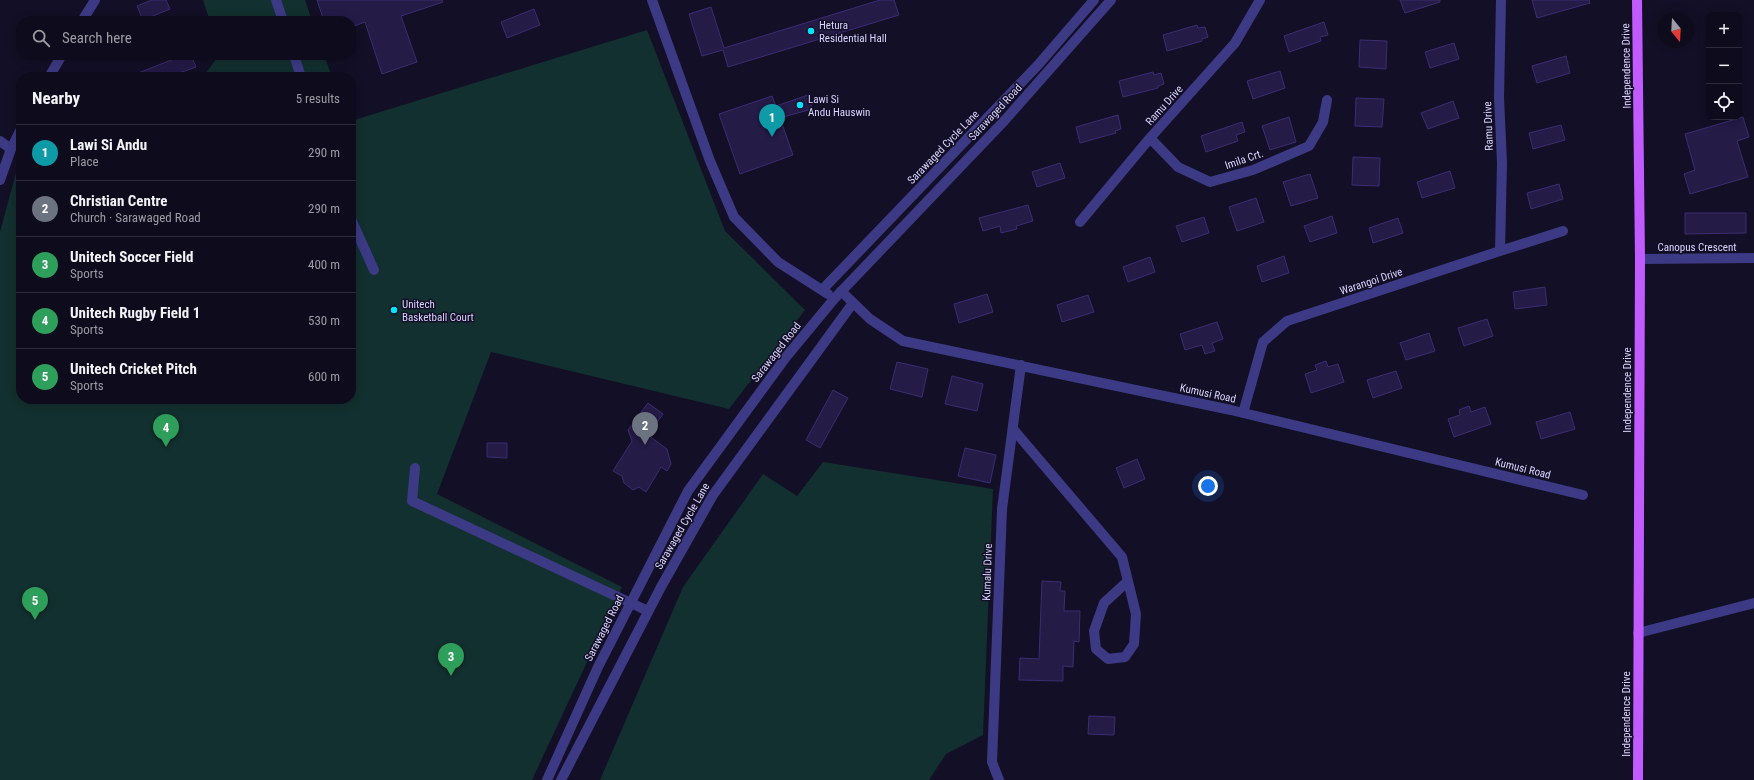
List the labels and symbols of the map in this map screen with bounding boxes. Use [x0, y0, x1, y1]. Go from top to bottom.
north arrow [1658, 12, 1694, 48]
place label: Hetura Residential Hall [819, 19, 887, 45]
street label: Independence Drive [1619, 23, 1634, 109]
marker: Hetura Residential Hall [806, 26, 816, 36]
street label: Sarawaged Road [966, 81, 1025, 143]
street label: Ramu Drive [1143, 83, 1186, 128]
place label: Lawi Si Andu Hauswin [808, 93, 870, 119]
marker: Lawi Si Andu Hauswin [795, 100, 805, 110]
street label: Ramu Drive [1481, 101, 1496, 151]
pin: 1 [759, 104, 785, 137]
street label: Sarawaged Cycle Lane [905, 108, 982, 187]
street label: Imila Crt. [1223, 147, 1265, 172]
street label: Canopus Crescent [1657, 241, 1737, 254]
street label: Warangoi Drive [1338, 265, 1404, 298]
place label: Unitech Basketball Court [402, 298, 474, 324]
marker: Unitech Basketball Court [389, 305, 399, 315]
street label: Sarawaged Road [749, 320, 804, 385]
street label: Independence Drive [1621, 347, 1634, 433]
street label: Kumusi Road [1179, 381, 1237, 406]
pin: 2 [632, 412, 658, 445]
pin: 4 [153, 414, 179, 447]
street label: Kumusi Road [1494, 455, 1552, 482]
your location [1198, 476, 1218, 496]
street label: Sarawaged Cycle Lane [652, 481, 712, 572]
street label: Kumalu Drive [980, 543, 995, 601]
pin: 5 [22, 587, 48, 620]
street label: Sarawaged Road [582, 593, 627, 663]
pin: 3 [438, 643, 464, 676]
street label: Independence Drive [1620, 671, 1633, 757]

